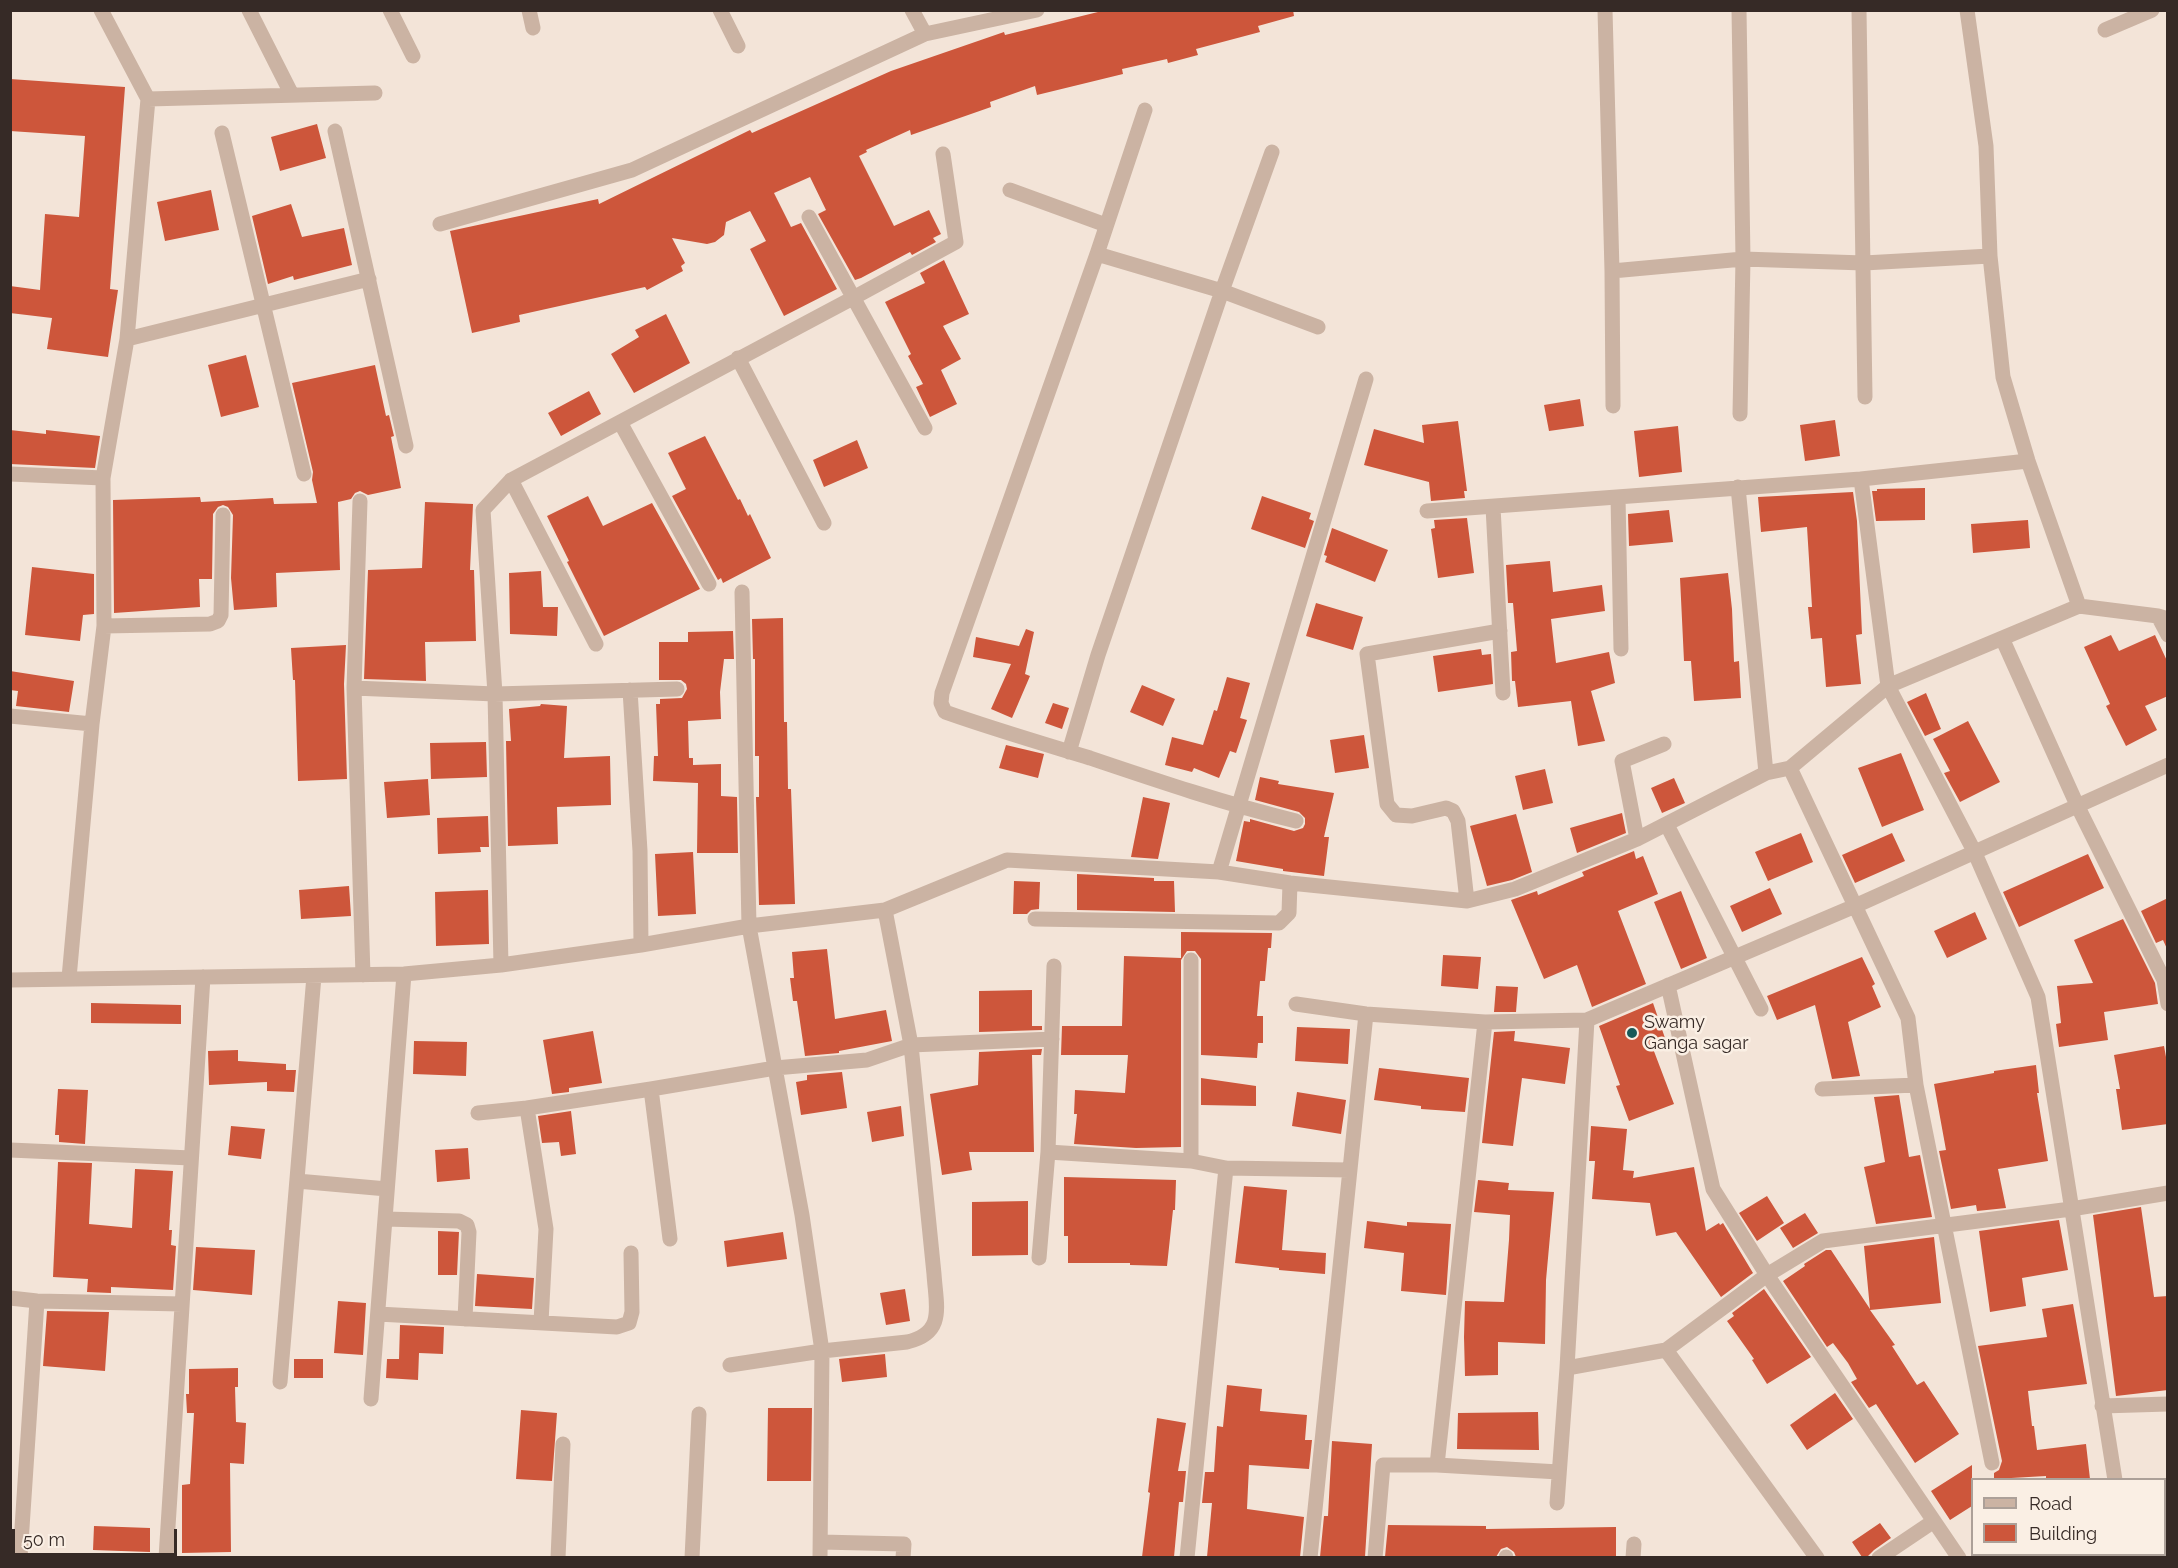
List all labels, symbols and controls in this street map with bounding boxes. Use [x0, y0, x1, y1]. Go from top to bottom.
place label: Swamy Ganga sagar [1644, 1012, 1748, 1054]
marker: Swamy Ganga sagar [1625, 1026, 1639, 1040]
legend [1971, 1478, 2166, 1556]
text: Road [2029, 1493, 2072, 1514]
scale bar [15, 1517, 180, 1555]
text: Building [2029, 1523, 2097, 1544]
text: 50 m [23, 1529, 65, 1550]

